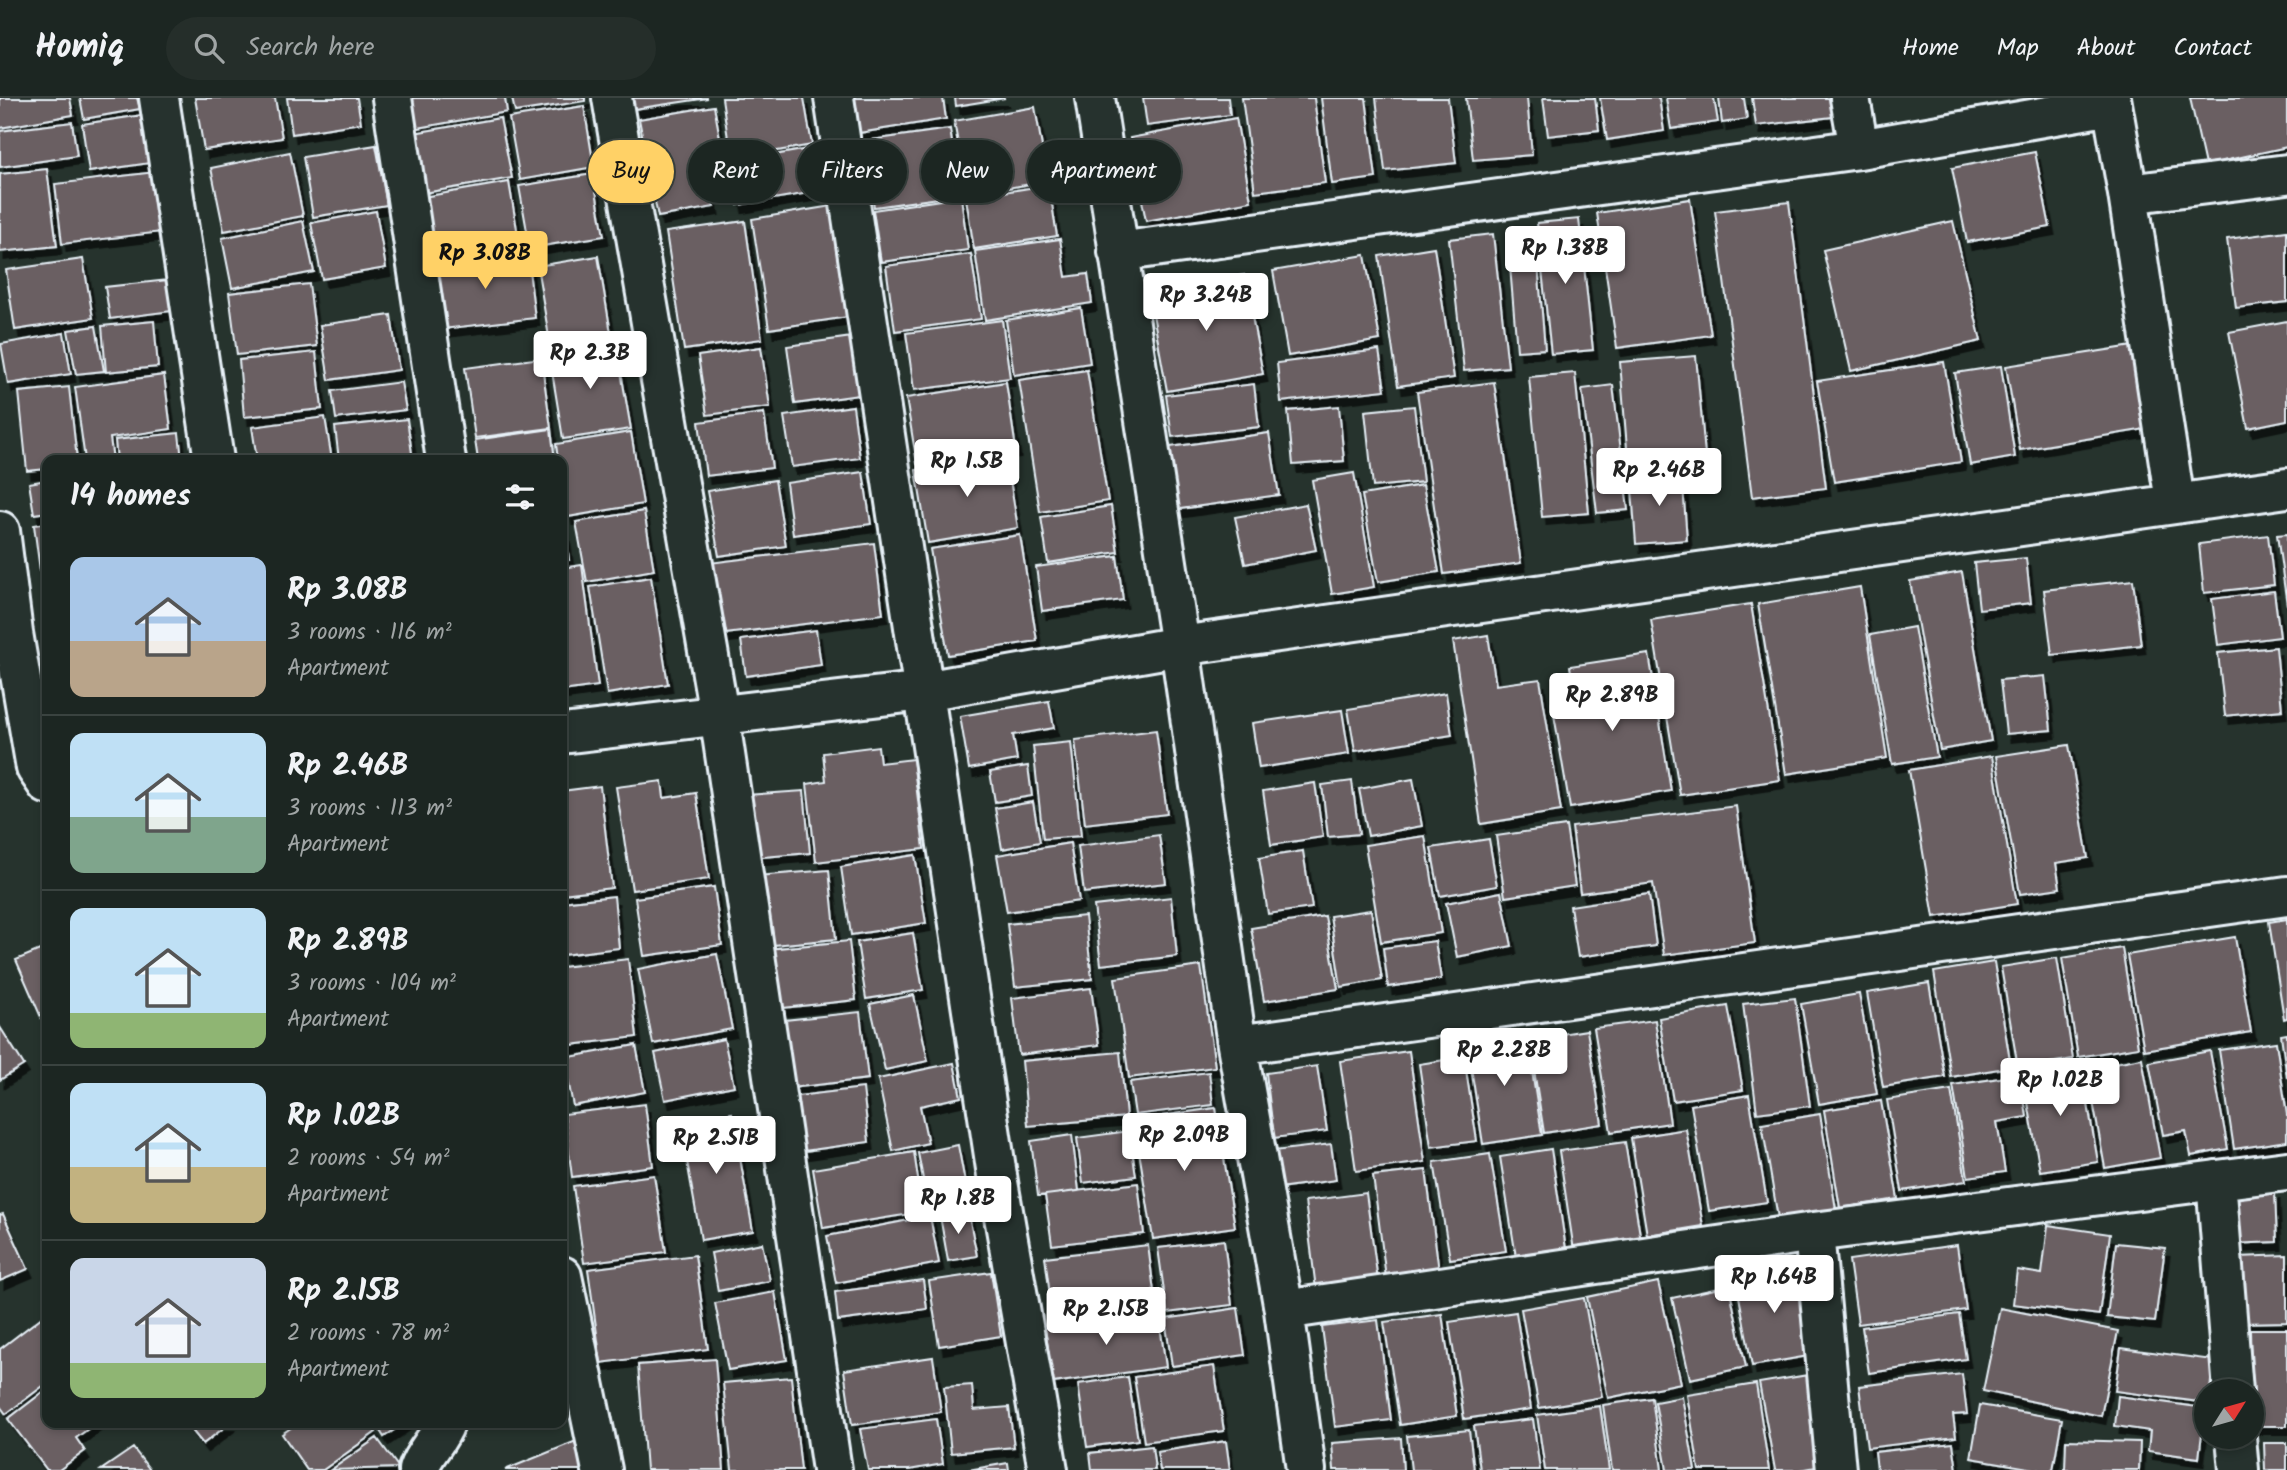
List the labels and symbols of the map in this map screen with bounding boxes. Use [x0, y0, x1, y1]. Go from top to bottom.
pin: Rp 1.38B [1493, 226, 1637, 286]
pin: Rp 3.08B [413, 232, 557, 291]
pin: Rp 3.24B [1134, 274, 1278, 333]
pin: Rp 2.3B [525, 331, 655, 391]
pin: Rp 1.5B [902, 440, 1032, 499]
pin: Rp 2.46B [1587, 448, 1731, 508]
pin: Rp 2.89B [1540, 674, 1684, 733]
pin: Rp 2.28B [1432, 1028, 1576, 1088]
pin: Rp 1.02B [1988, 1058, 2132, 1118]
pin: Rp 2.09B [1112, 1114, 1256, 1173]
pin: Rp 2.51B [644, 1116, 788, 1176]
pin: Rp 1.8B [893, 1176, 1023, 1236]
pin: Rp 1.64B [1702, 1256, 1846, 1315]
pin: Rp 2.15B [1034, 1288, 1178, 1347]
north arrow [2194, 1379, 2264, 1449]

